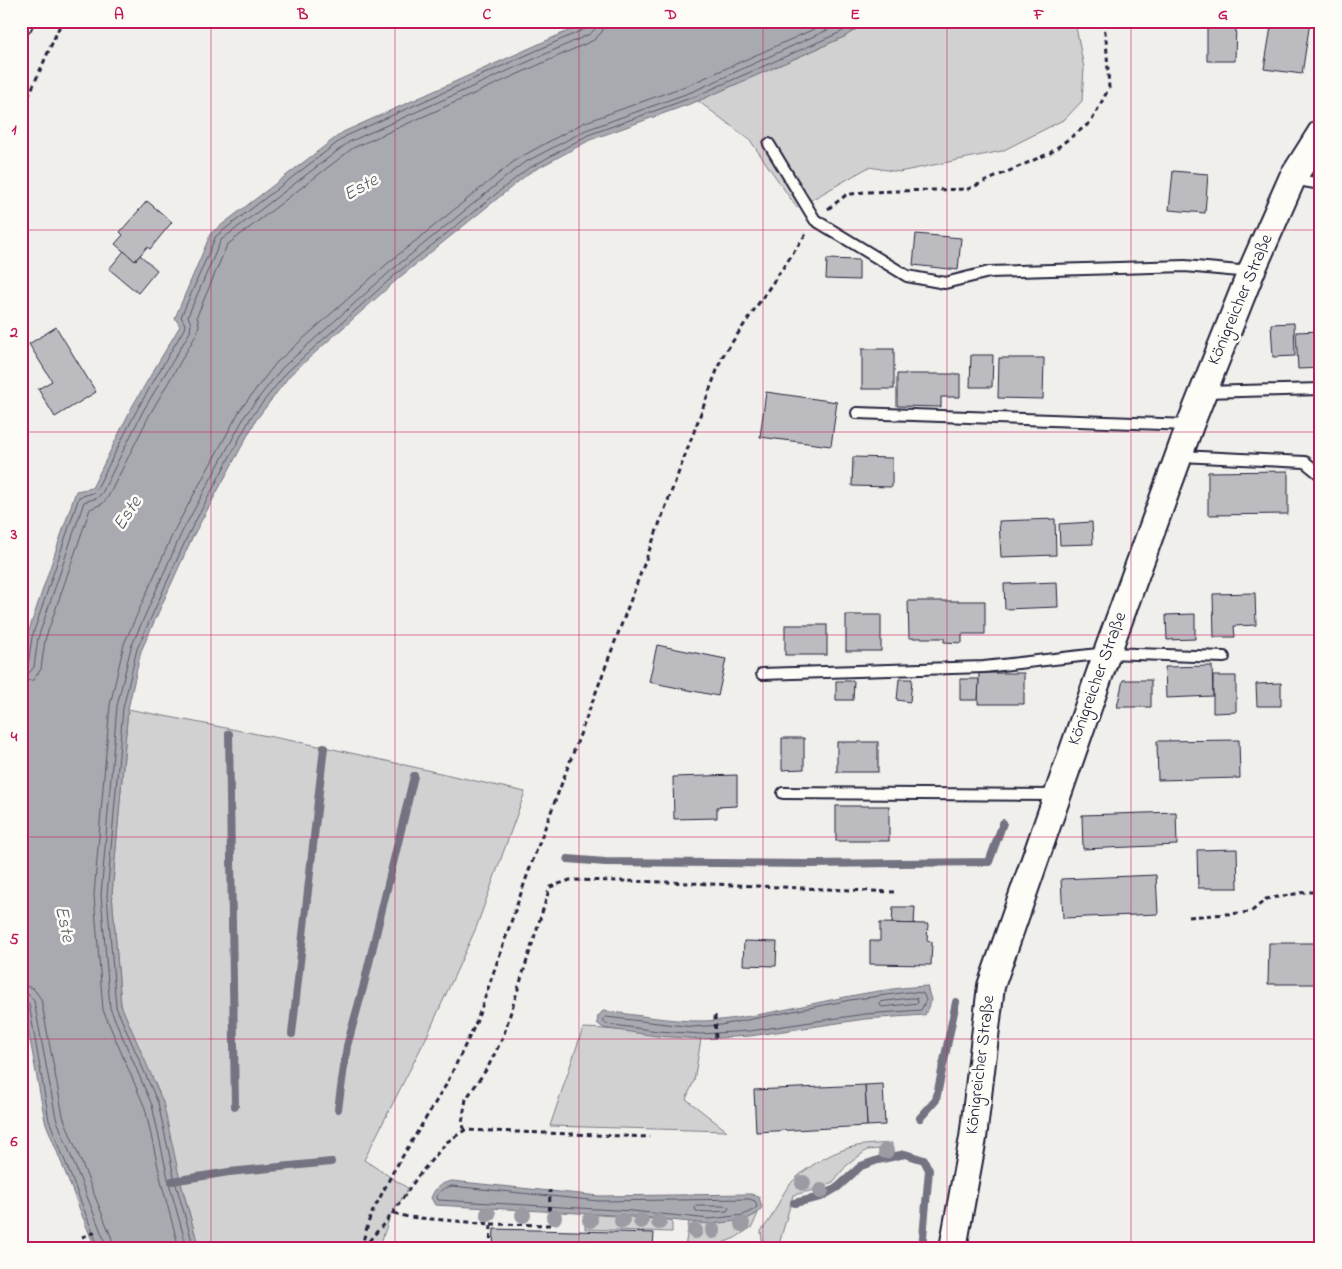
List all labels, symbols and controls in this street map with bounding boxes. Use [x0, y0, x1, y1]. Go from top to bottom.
text: A [114, 3, 124, 27]
text: B [297, 3, 309, 27]
text: C [483, 3, 492, 27]
text: D [664, 3, 677, 27]
text: E [850, 3, 860, 27]
text: F [1033, 3, 1045, 27]
text: G [1218, 3, 1228, 27]
text: 1 [11, 118, 17, 142]
water label: Este [339, 167, 385, 209]
street label: Königreicher Straße [1202, 230, 1282, 370]
text: 2 [9, 321, 18, 345]
water label: Este [107, 490, 150, 536]
text: 3 [10, 523, 18, 547]
street label: Königreicher Straße [1062, 608, 1135, 750]
text: 4 [10, 725, 18, 749]
water label: Este [47, 904, 81, 946]
text: 5 [9, 928, 19, 952]
street label: Königreicher Straße [960, 993, 1004, 1136]
text: 6 [9, 1130, 18, 1154]

